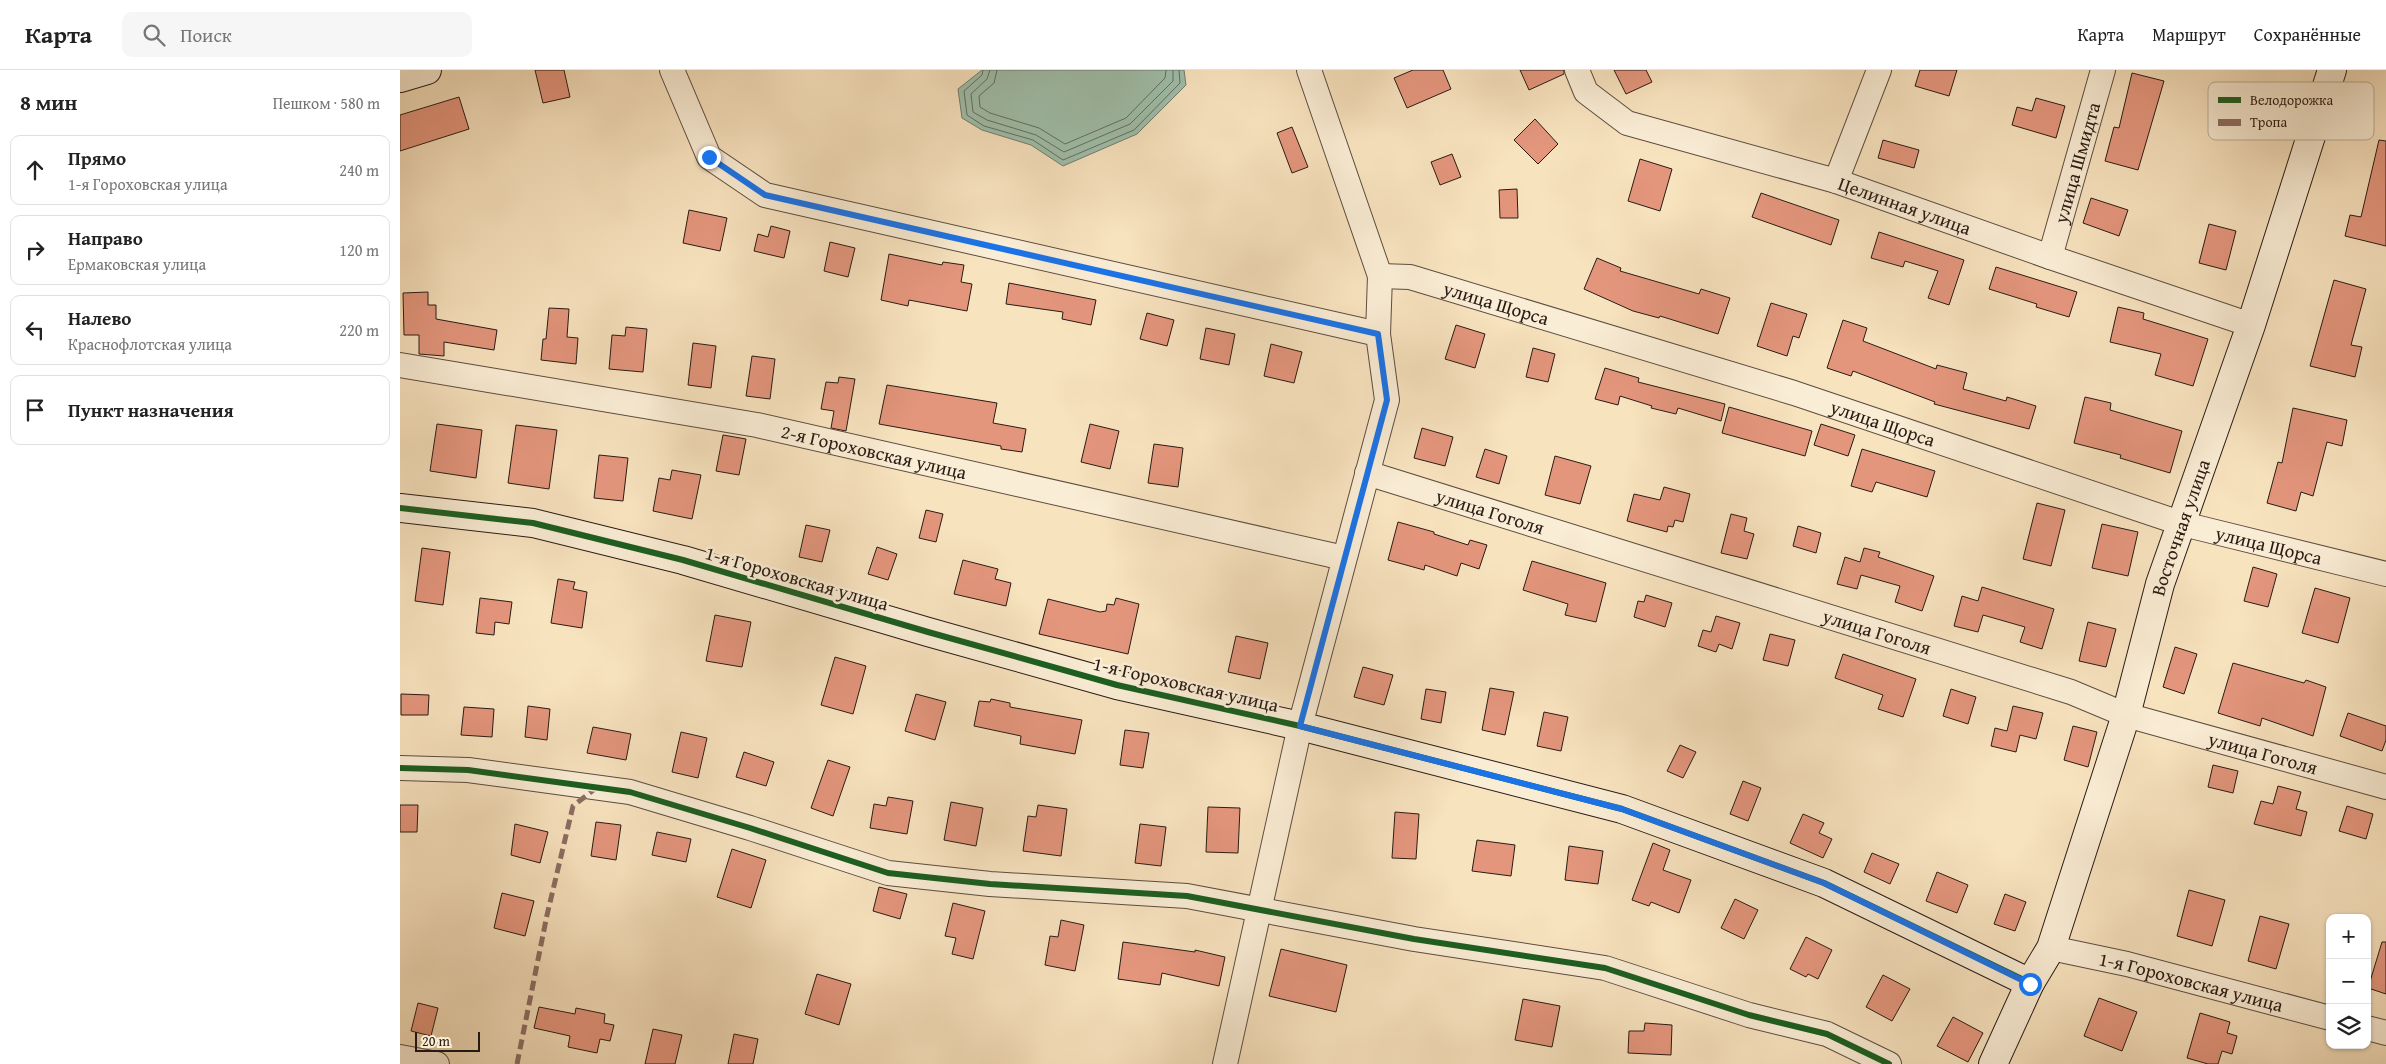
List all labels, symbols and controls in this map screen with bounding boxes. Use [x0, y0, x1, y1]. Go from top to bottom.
search box [122, 12, 472, 57]
text: Карта [25, 17, 92, 52]
icon: search [140, 21, 168, 49]
text: Поиск [180, 21, 232, 49]
text: Карта [2078, 21, 2124, 48]
text: Маршрут [2152, 21, 2226, 48]
text: Сохранённые [2254, 21, 2361, 48]
legend [2208, 82, 2374, 140]
text: 8 мин [20, 87, 77, 118]
text: Велодорожка [2250, 90, 2333, 110]
text: Пешком · 580 m [273, 91, 380, 115]
street label: улица Шмидта [2046, 99, 2107, 228]
text: Тропа [2250, 112, 2287, 132]
text: Прямо [68, 144, 126, 172]
route end [698, 146, 721, 169]
icon: ahead [21, 156, 49, 184]
text: 240 m [339, 158, 379, 182]
street label: Целинная улица [1834, 169, 1975, 242]
text: 1-я Гороховская улица [68, 172, 228, 196]
text: Направо [68, 224, 143, 252]
icon: right [21, 236, 49, 264]
text: 120 m [339, 238, 379, 262]
text: Ермаковская улица [68, 252, 206, 276]
street label: улица Щорса [1439, 274, 1552, 332]
text: Налево [68, 304, 131, 332]
icon: left [21, 316, 49, 344]
text: 220 m [339, 318, 379, 342]
text: Краснофлотская улица [68, 332, 232, 356]
street label: улица Щорса [1826, 392, 1939, 454]
icon: arrive [21, 396, 49, 424]
text: Пункт назначения [68, 396, 234, 424]
street label: 2-я Гороховская улица [778, 417, 970, 486]
street label: Восточная улица [2144, 455, 2217, 599]
street label: улица Гоголя [1431, 481, 1548, 541]
street label: улица Щорса [2212, 518, 2325, 572]
street label: 1-я Гороховская улица [702, 538, 892, 618]
street label: улица Гоголя [1818, 601, 1935, 662]
street label: 1-я Гороховская улица [1091, 649, 1281, 719]
street label: улица Гоголя [2204, 724, 2321, 782]
map controls [2326, 914, 2371, 1049]
button: + [2326, 914, 2371, 959]
street label: 1-я Гороховская улица [2096, 944, 2286, 1019]
button: − [2326, 959, 2371, 1004]
route start [2019, 973, 2042, 996]
button: layers [2326, 1004, 2371, 1049]
scale bar [415, 1029, 480, 1052]
text: 20 m [422, 1031, 450, 1051]

